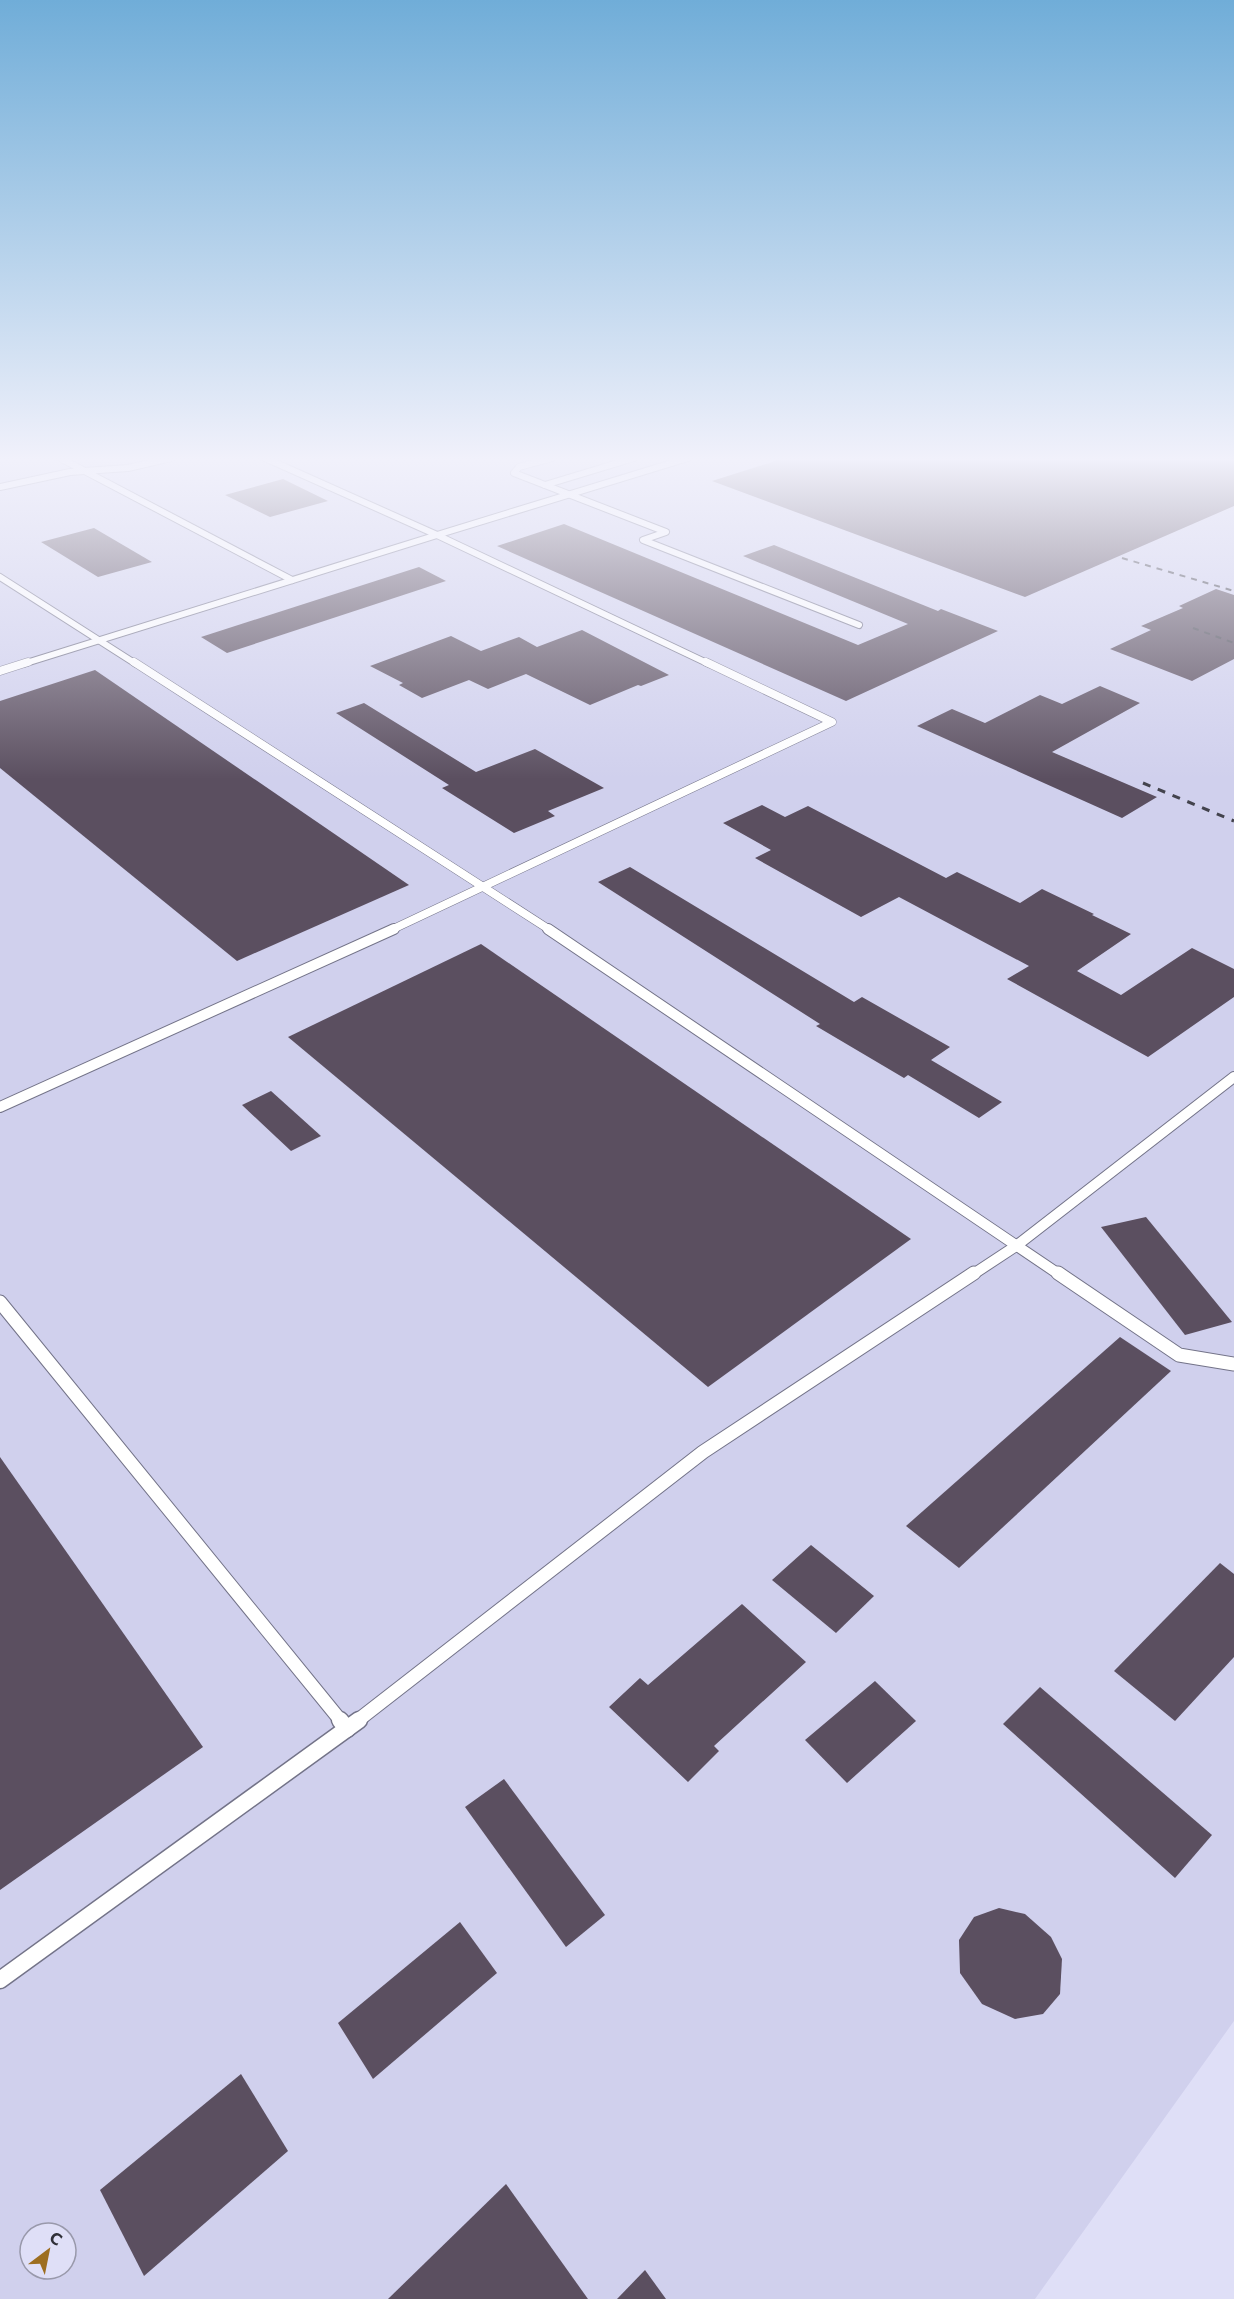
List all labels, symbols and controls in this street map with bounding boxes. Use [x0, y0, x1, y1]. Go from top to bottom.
north arrow [18, 2221, 78, 2281]
text: С [47, 2227, 66, 2249]

